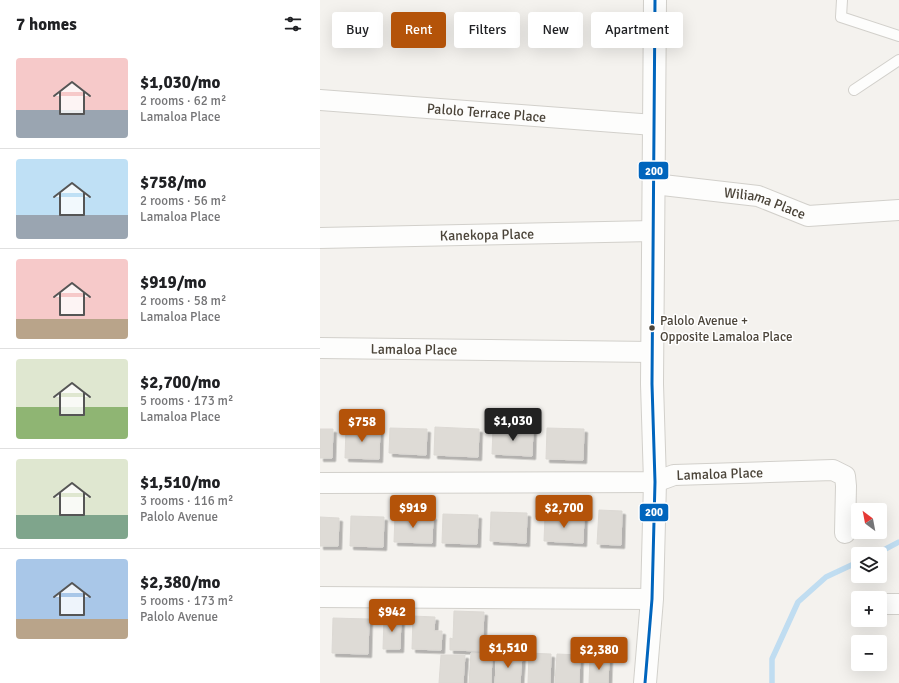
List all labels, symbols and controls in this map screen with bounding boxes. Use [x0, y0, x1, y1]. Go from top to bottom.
chip: Buy [332, 12, 383, 48]
chip: Rent [391, 12, 446, 48]
chip: Filters [454, 12, 520, 48]
chip: New [528, 12, 583, 48]
chip: Apartment [591, 12, 683, 48]
icon: filters [282, 13, 304, 35]
text: 7 homes [16, 14, 77, 35]
text: $1,030/mo [140, 72, 220, 93]
icon: home [48, 74, 96, 122]
text: 2 rooms · 62 m² [140, 93, 226, 109]
street label: Palolo Terrace Place [426, 100, 547, 125]
text: Lamaloa Place [140, 109, 220, 125]
line badge: 200 [638, 161, 669, 180]
text: 200 [645, 165, 663, 178]
text: $758/mo [140, 172, 206, 193]
icon: home [48, 175, 96, 223]
street label: Wiliama Place [723, 184, 808, 223]
text: 2 rooms · 56 m² [140, 193, 226, 209]
text: Lamaloa Place [140, 209, 220, 225]
street label: Kanekopa Place [440, 225, 534, 244]
text: $919/mo [140, 272, 206, 293]
icon: home [48, 275, 96, 323]
text: 2 rooms · 58 m² [140, 293, 226, 309]
text: Lamaloa Place [140, 309, 220, 325]
place label: Palolo Avenue + Opposite Lamaloa Place [660, 313, 792, 345]
marker: Palolo Avenue + Opposite Lamaloa Place [647, 323, 657, 333]
street label: Lamaloa Place [371, 340, 457, 358]
text: $2,700/mo [140, 372, 220, 393]
icon: home [48, 375, 96, 423]
text: 5 rooms · 173 m² [140, 393, 233, 409]
pin: $1,030 [480, 408, 546, 442]
text: Lamaloa Place [140, 409, 220, 425]
pin: $758 [338, 409, 386, 443]
text: $1,030 [494, 413, 532, 429]
text: $758 [348, 414, 376, 430]
street label: Lamaloa Place [676, 464, 763, 483]
text: $1,510/mo [140, 472, 220, 493]
icon: home [48, 475, 96, 523]
text: 3 rooms · 116 m² [140, 493, 233, 509]
pin: $919 [389, 495, 437, 529]
pin: $2,700 [531, 495, 597, 529]
text: $919 [399, 500, 427, 516]
text: $2,700 [545, 500, 583, 516]
line badge: 200 [639, 503, 669, 522]
north arrow [851, 503, 887, 539]
map controls [851, 503, 887, 671]
text: 200 [645, 506, 663, 519]
text: Palolo Avenue [140, 509, 218, 525]
button: layers [851, 547, 887, 583]
text: $2,380/mo [140, 572, 220, 593]
icon: home [48, 575, 96, 623]
button: + [851, 591, 887, 627]
text: 5 rooms · 173 m² [140, 593, 233, 609]
pin: $942 [368, 599, 416, 633]
text: $942 [378, 604, 406, 620]
text: Palolo Avenue [140, 609, 218, 625]
pin: $1,510 [475, 635, 541, 669]
button: − [851, 635, 887, 671]
pin: $2,380 [566, 637, 632, 671]
text: $1,510 [489, 640, 527, 656]
text: $2,380 [580, 642, 618, 658]

